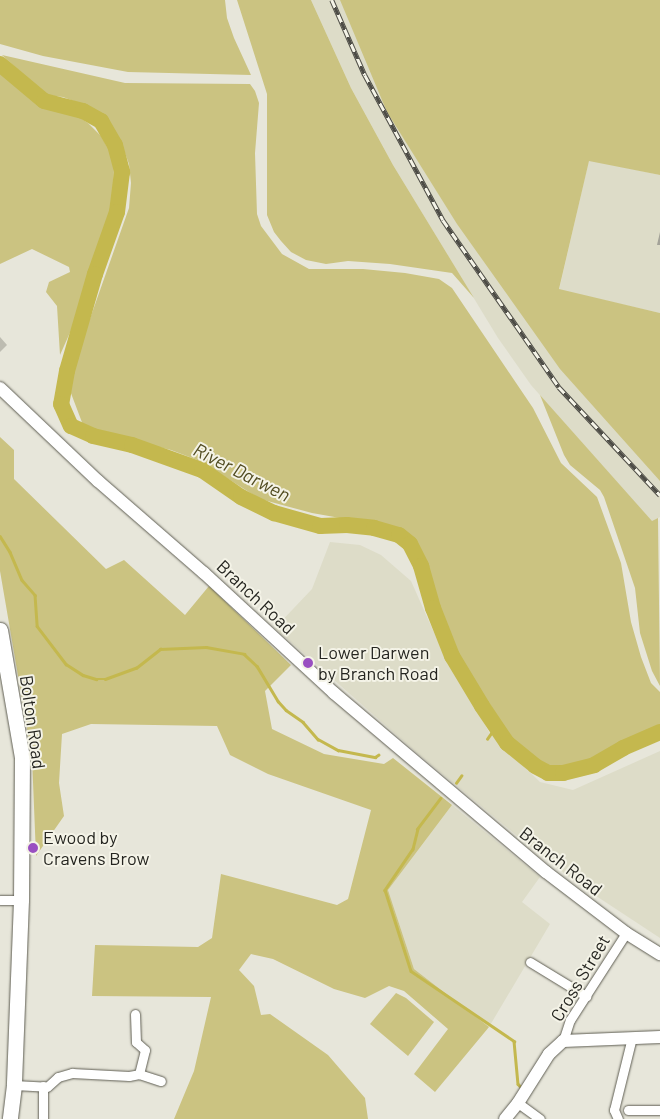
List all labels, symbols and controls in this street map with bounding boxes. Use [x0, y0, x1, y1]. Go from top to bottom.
water label: River Darwen [190, 438, 294, 506]
street label: Branch Road [212, 555, 300, 639]
place label: Lower Darwen by Branch Road [318, 642, 439, 684]
marker: Lower Darwen by Branch Road [302, 657, 314, 669]
street label: Bolton Road [16, 674, 50, 770]
street label: Branch Road [515, 822, 607, 900]
place label: Ewood by Cravens Brow [43, 827, 150, 870]
marker: Ewood by Cravens Brow [27, 842, 39, 854]
street label: Cross Street [546, 931, 614, 1025]

